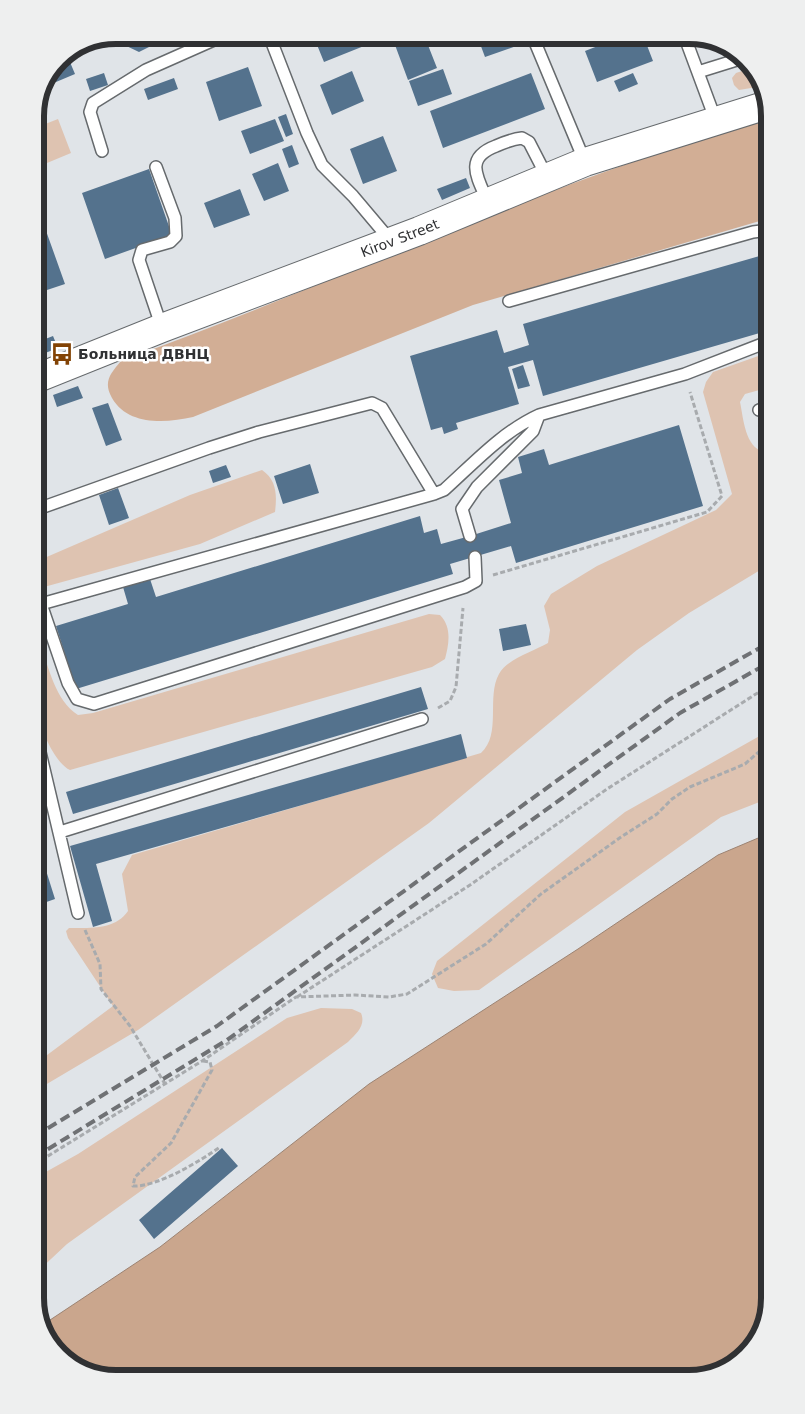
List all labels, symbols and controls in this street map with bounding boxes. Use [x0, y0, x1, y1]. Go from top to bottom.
street label: Kirov Street [358, 215, 442, 260]
bus stop icon: Больница ДВНЦ [49, 341, 75, 367]
place label: Больница ДВНЦ [78, 346, 209, 362]

